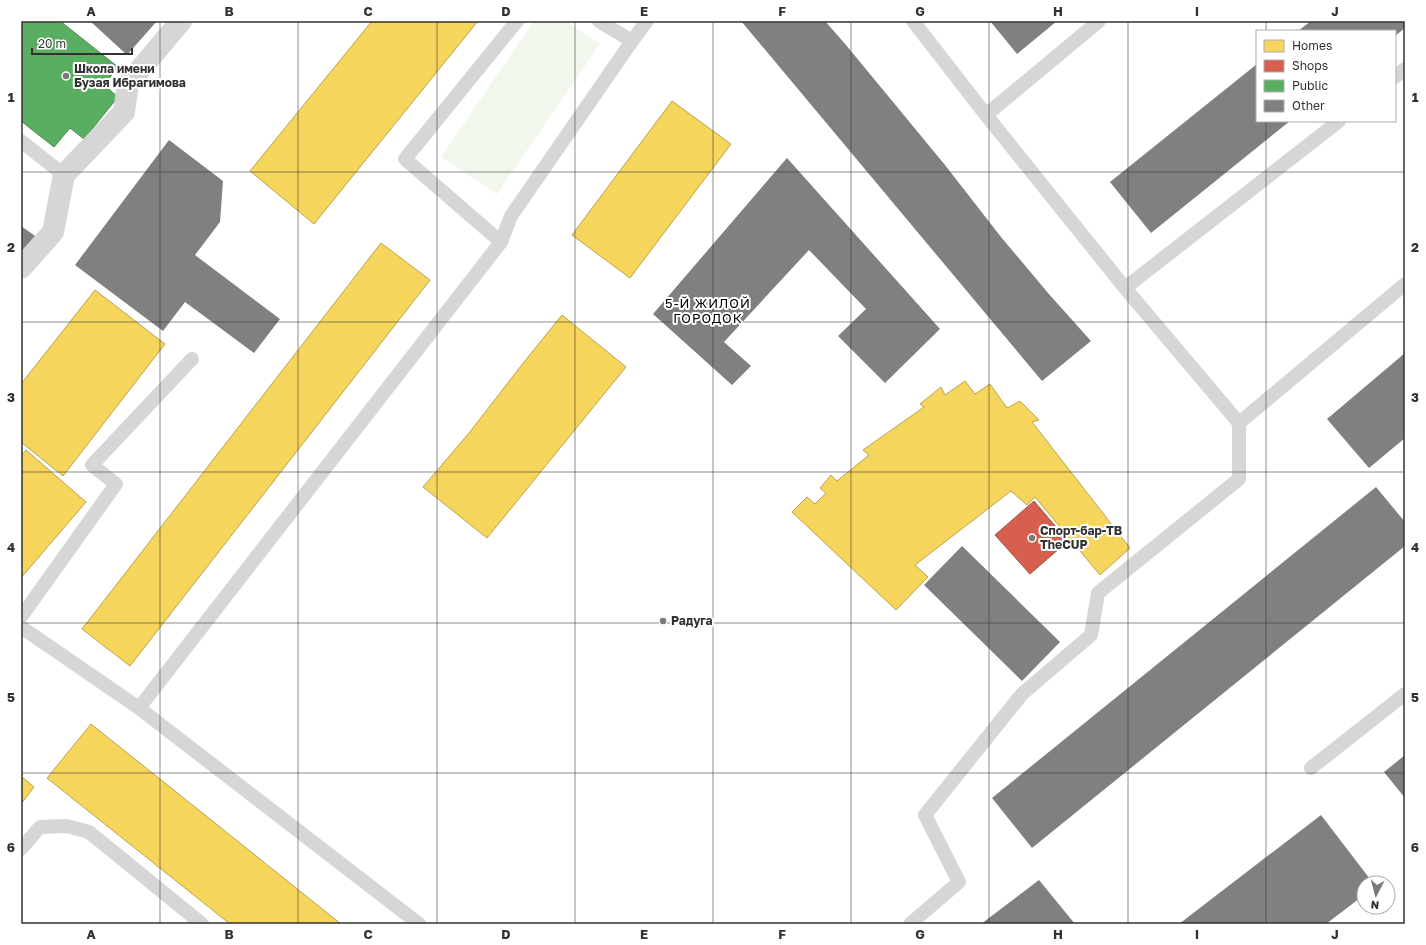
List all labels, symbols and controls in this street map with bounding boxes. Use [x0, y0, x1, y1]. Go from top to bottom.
text: A [86, 3, 96, 19]
text: B [224, 3, 234, 19]
text: C [363, 3, 373, 19]
text: D [501, 3, 511, 19]
text: E [640, 3, 648, 19]
text: F [778, 3, 786, 19]
text: G [915, 3, 925, 19]
text: H [1053, 3, 1063, 19]
text: I [1195, 3, 1199, 19]
text: J [1331, 3, 1339, 19]
scale bar [32, 30, 132, 56]
legend [1256, 30, 1396, 122]
text: 20 m [38, 36, 66, 51]
text: Homes [1292, 38, 1332, 53]
text: Shops [1292, 58, 1328, 73]
place label: Школа имени Бузая Ибрагимова [74, 61, 186, 90]
marker: Школа имени Бузая Ибрагимова [61, 71, 71, 81]
text: Public [1292, 78, 1329, 93]
text: 1 [8, 89, 15, 105]
text: 1 [1412, 89, 1419, 105]
text: Other [1292, 98, 1325, 113]
text: 2 [7, 239, 15, 255]
text: 2 [1411, 239, 1419, 255]
district label: 5-Й ЖИЛОЙ ГОРОДОК [665, 295, 751, 326]
text: 3 [7, 389, 15, 405]
text: 3 [1411, 389, 1419, 405]
place label: Спорт-бар-ТВ TheCUP [1040, 523, 1123, 552]
marker: Спорт-бар-ТВ TheCUP [1027, 533, 1037, 543]
text: 4 [7, 539, 15, 555]
text: 4 [1411, 539, 1419, 555]
place label: Радуга [671, 613, 713, 628]
marker: Радуга [658, 616, 668, 626]
text: 5 [7, 689, 15, 705]
text: 5 [1411, 689, 1419, 705]
text: 6 [7, 839, 15, 855]
text: 6 [1411, 839, 1419, 855]
north arrow [1356, 875, 1396, 915]
text: N [1370, 899, 1380, 912]
text: A [86, 926, 96, 942]
text: B [224, 926, 234, 942]
text: C [363, 926, 373, 942]
text: D [501, 926, 511, 942]
text: E [640, 926, 648, 942]
text: F [778, 926, 786, 942]
text: G [915, 926, 925, 942]
text: H [1053, 926, 1063, 942]
text: I [1195, 926, 1199, 942]
text: J [1331, 926, 1339, 942]

